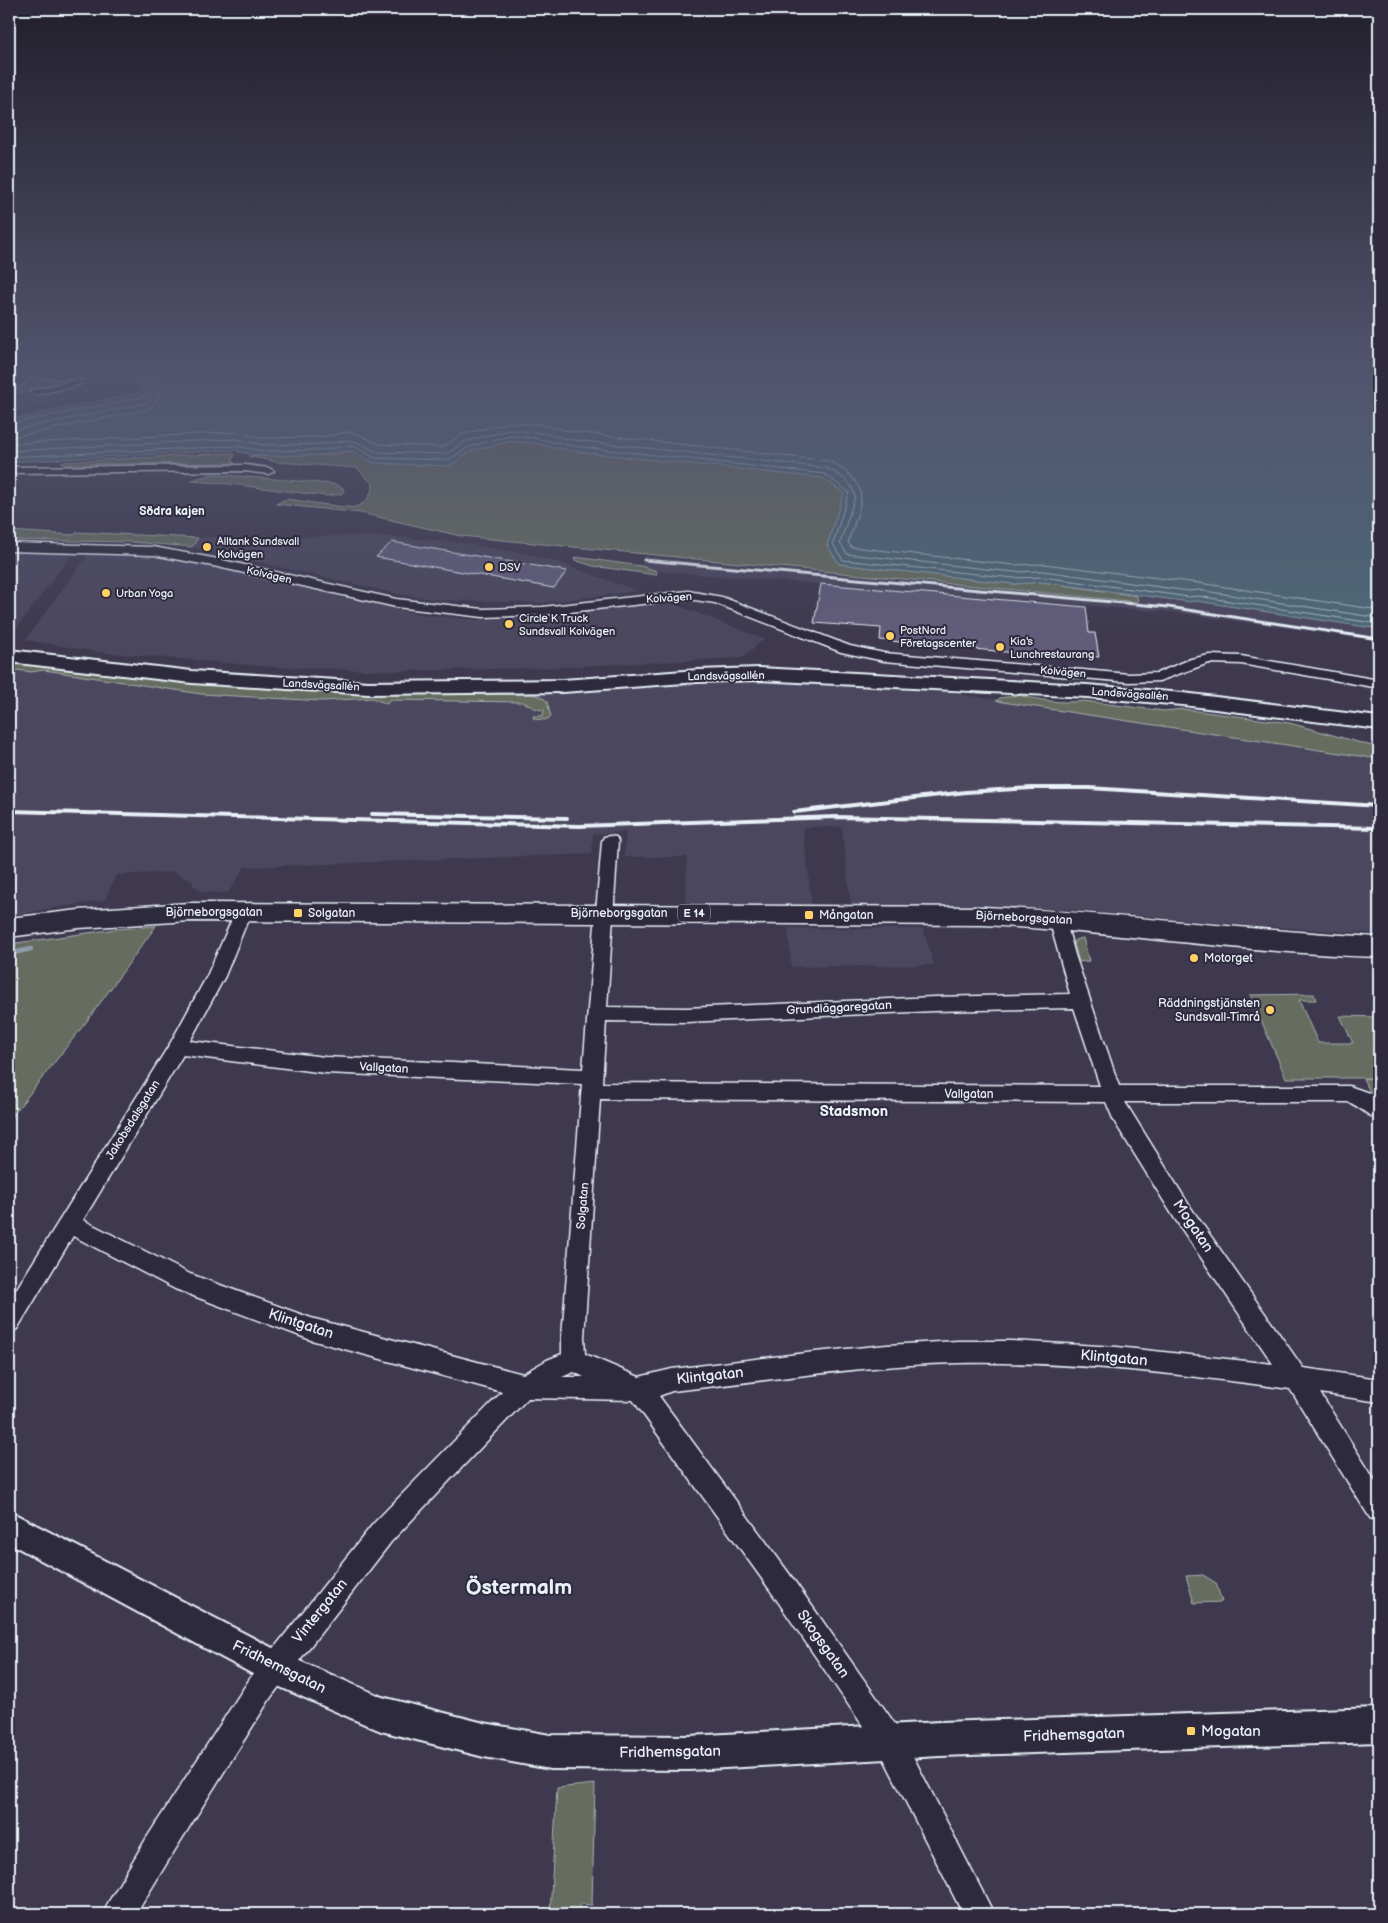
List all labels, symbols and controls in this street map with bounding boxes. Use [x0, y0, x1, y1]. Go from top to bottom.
district label: Södra kajen [139, 504, 205, 519]
place label: Alltank Sundsvall Kolvägen [217, 535, 299, 561]
marker: Alltank Sundsvall Kolvägen [201, 541, 213, 553]
marker: DSV [483, 561, 495, 573]
place label: DSV [499, 561, 521, 574]
street label: Kolvägen [245, 563, 293, 587]
marker: Urban Yoga [100, 587, 112, 599]
place label: Urban Yoga [116, 587, 173, 600]
street label: Kolvägen [646, 590, 692, 606]
place label: Circle K Truck Sundsvall Kolvägen [519, 612, 615, 638]
marker: Circle K Truck Sundsvall Kolvägen [503, 618, 515, 630]
place label: PostNord Företagscenter [900, 624, 977, 650]
marker: PostNord Företagscenter [884, 630, 896, 642]
place label: Kia's Lunchrestaurang [1010, 635, 1094, 661]
marker: Kia's Lunchrestaurang [994, 641, 1006, 653]
street label: Kolvägen [1039, 664, 1087, 680]
street label: Landsvägsallén [687, 669, 765, 683]
street label: Landsvägsallén [282, 676, 360, 694]
street label: Landsvägsallén [1091, 685, 1169, 703]
road number: E 14 [678, 904, 710, 921]
street label: Björneborgsgatan [165, 905, 263, 920]
place label: Solgatan [308, 906, 356, 921]
street label: Björneborgsgatan [570, 906, 668, 921]
marker: Solgatan [292, 907, 304, 919]
place label: Mångatan [819, 908, 874, 923]
street label: Björneborgsgatan [975, 908, 1073, 928]
marker: Mångatan [803, 909, 815, 921]
place label: Motorget [1204, 951, 1253, 966]
marker: Motorget [1188, 952, 1200, 964]
place label: Räddningstjänsten Sundsvall-Timrå [1158, 996, 1260, 1025]
street label: Grundläggaregatan [786, 998, 892, 1018]
marker: Räddningstjänsten Sundsvall-Timrå [1264, 1004, 1276, 1016]
street label: Vallgatan [359, 1059, 409, 1077]
street label: Jakobsdalsgatan [103, 1077, 164, 1163]
street label: Vallgatan [944, 1087, 994, 1102]
district label: Stadsmon [820, 1102, 888, 1121]
street label: Solgatan [573, 1182, 593, 1230]
street label: Mogatan [1168, 1196, 1218, 1256]
street label: Klintgatan [266, 1305, 336, 1343]
street label: Klintgatan [1080, 1346, 1148, 1370]
street label: Klintgatan [675, 1363, 745, 1389]
street label: Vintergatan [288, 1575, 352, 1647]
district label: Östermalm [466, 1575, 572, 1600]
street label: Skogsgatan [793, 1606, 853, 1682]
street label: Fridhemsgatan [229, 1636, 329, 1698]
place label: Mogatan [1201, 1722, 1261, 1741]
street label: Fridhemsgatan [1023, 1724, 1125, 1746]
marker: Mogatan [1185, 1725, 1197, 1737]
street label: Fridhemsgatan [619, 1742, 721, 1762]

